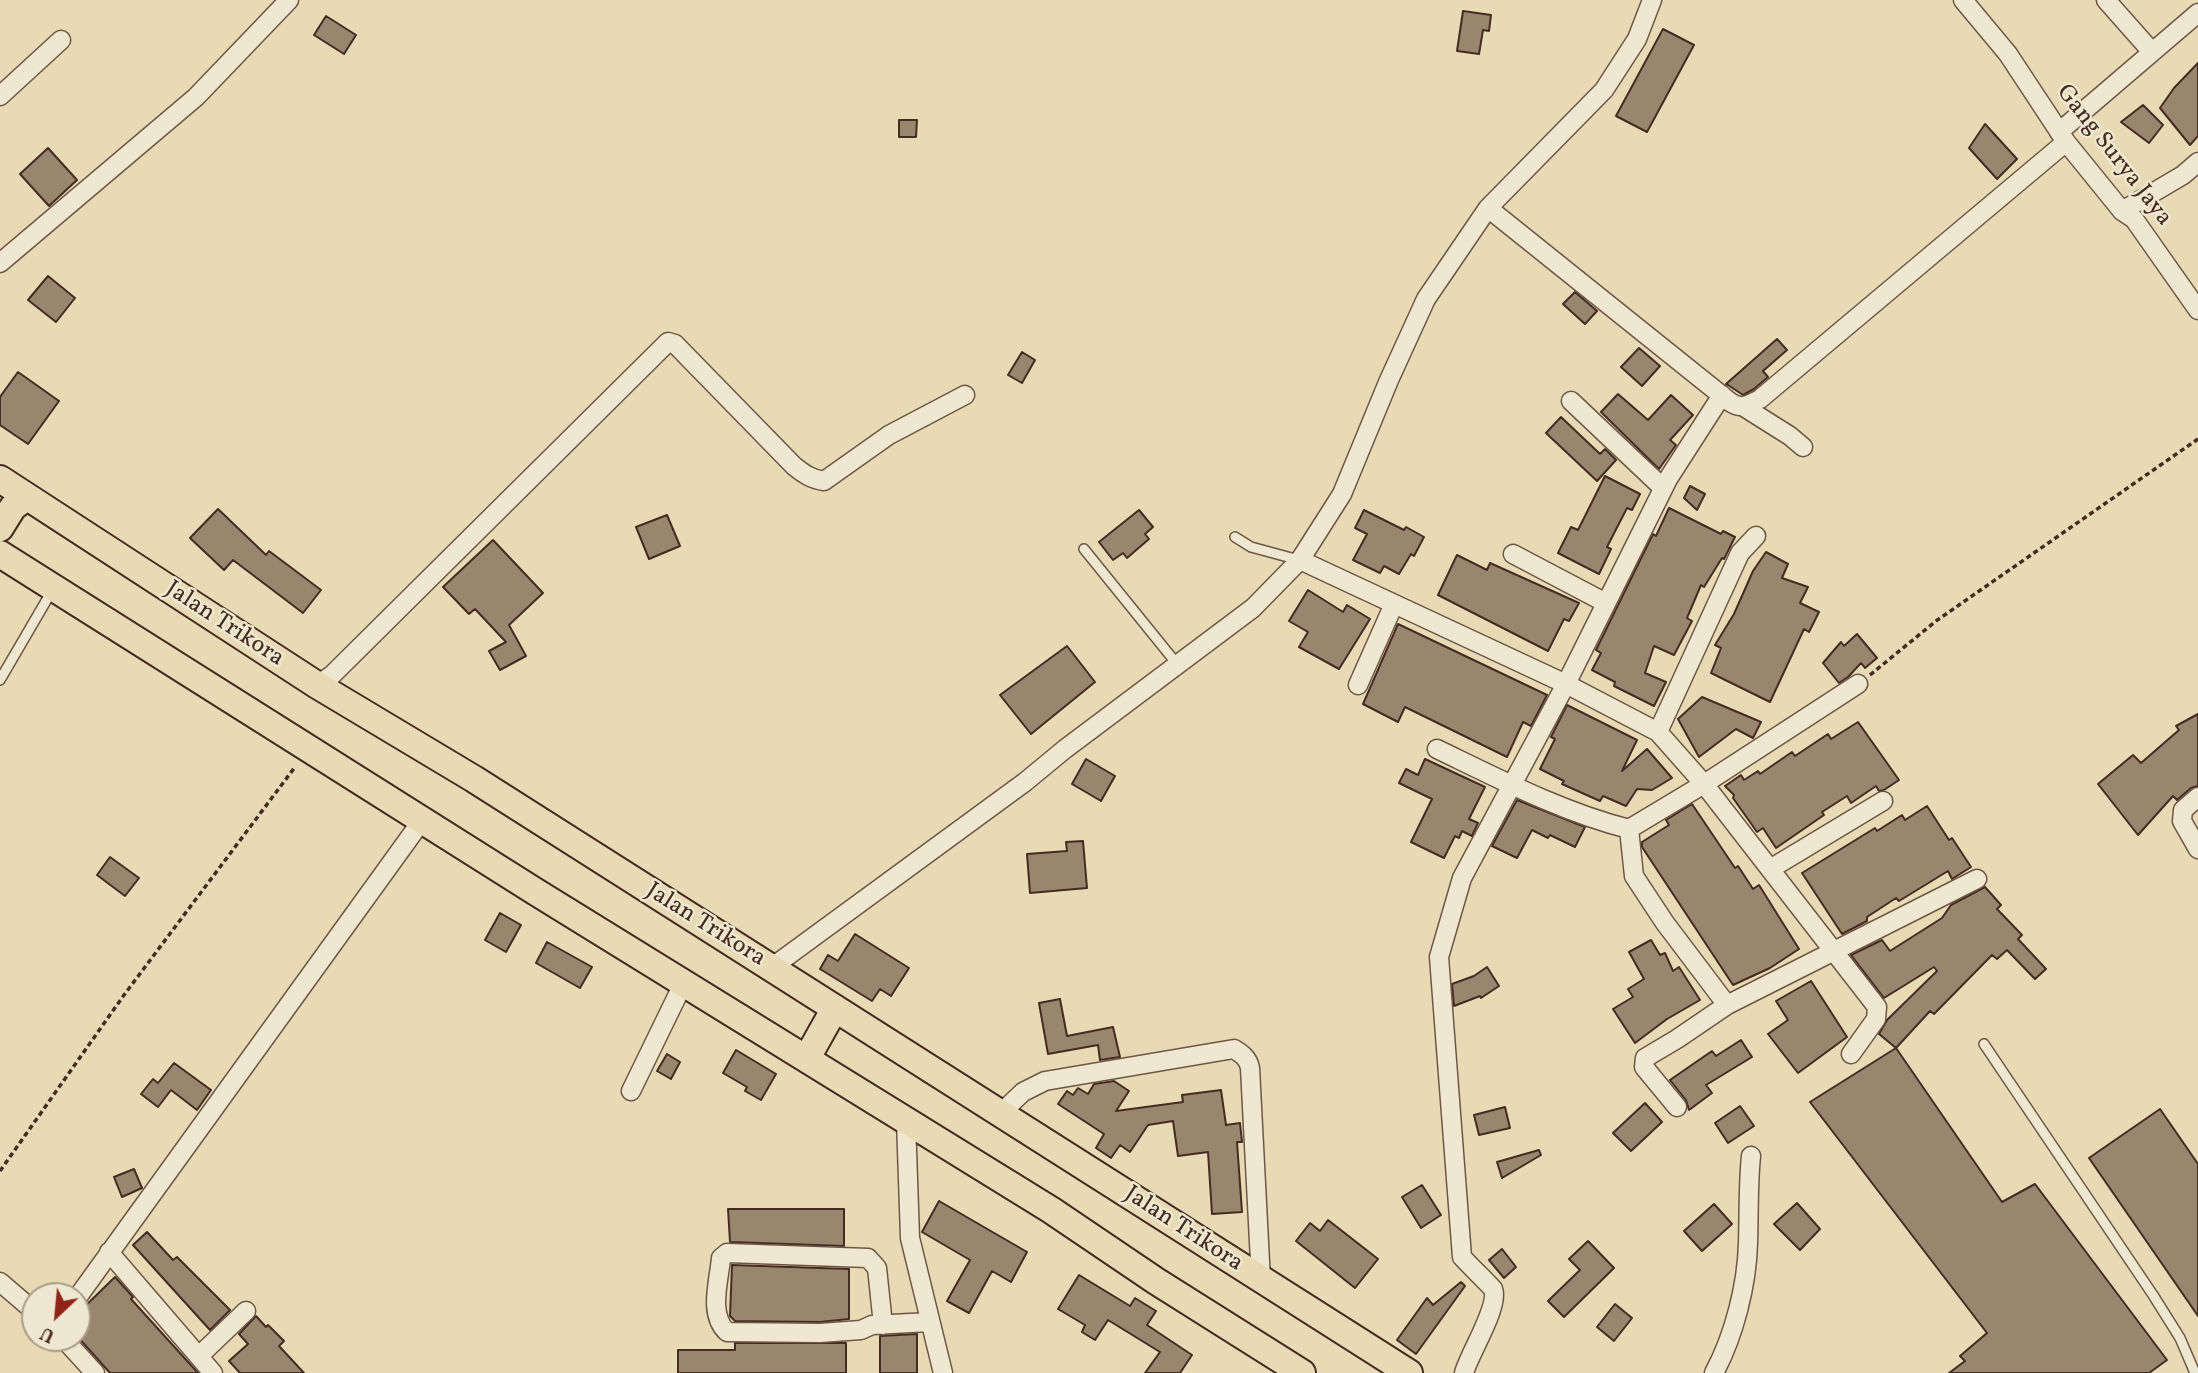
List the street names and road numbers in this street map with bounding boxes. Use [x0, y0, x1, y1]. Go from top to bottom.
street label: Gang Surya Jaya [2049, 80, 2177, 232]
street label: Jalan Trikora [159, 576, 289, 674]
street label: Jalan Trikora [640, 878, 770, 974]
street label: Jalan Trikora [1118, 1181, 1248, 1279]

